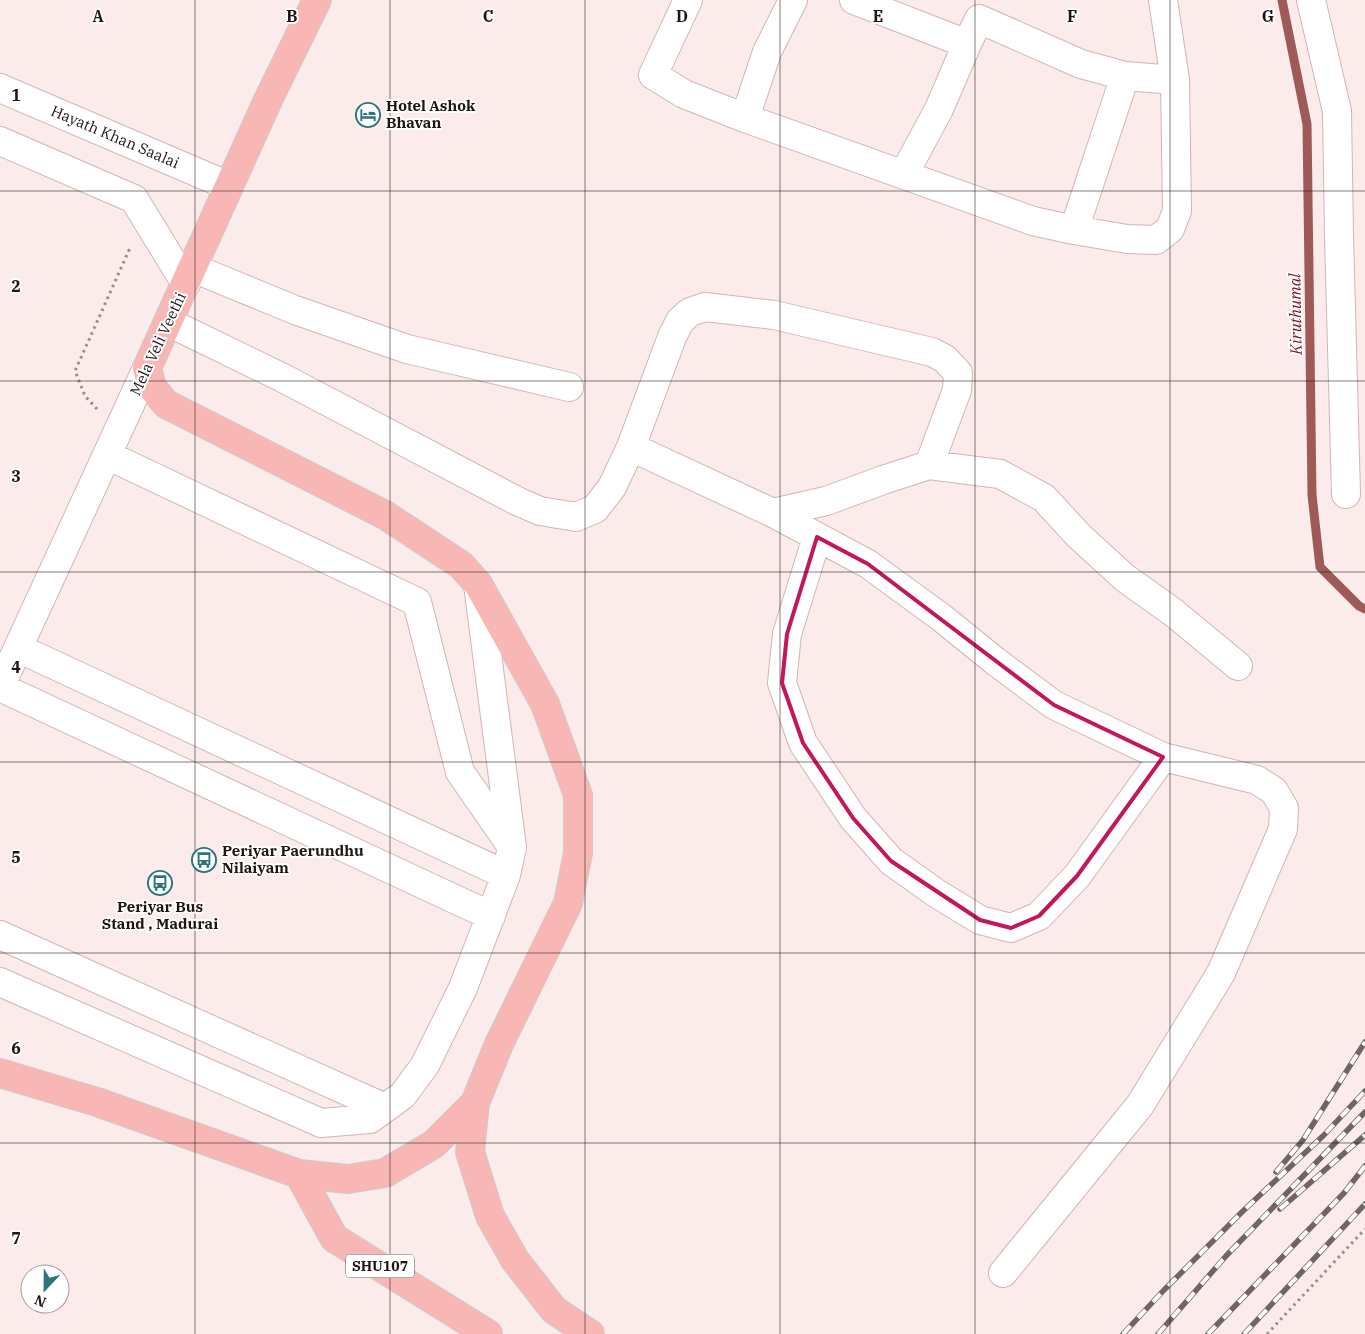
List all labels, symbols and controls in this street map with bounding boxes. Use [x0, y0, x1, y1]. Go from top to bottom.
text: A [92, 6, 104, 26]
text: B [286, 6, 298, 26]
text: C [483, 6, 493, 26]
text: D [676, 6, 688, 26]
text: E [873, 6, 883, 26]
text: F [1067, 6, 1077, 26]
text: G [1262, 6, 1274, 26]
text: 1 [11, 85, 21, 105]
place label: Hotel Ashok Bhavan [386, 96, 476, 132]
street label: Hayath Khan Saalai [48, 101, 183, 172]
hotel icon: Hotel Ashok Bhavan [355, 102, 381, 128]
water label: Kiruthumal [1284, 273, 1306, 356]
text: 2 [11, 276, 21, 296]
street label: Mela Veli Veethi [125, 289, 190, 398]
text: 3 [11, 466, 21, 486]
text: 4 [11, 657, 21, 677]
place label: Periyar Paerundhu Nilaiyam [222, 841, 364, 877]
text: 5 [11, 847, 21, 867]
bus stop icon: Periyar Paerundhu Nilaiyam [191, 847, 217, 873]
bus stop icon: Periyar Bus Stand , Madurai [147, 870, 173, 896]
place label: Periyar Bus Stand , Madurai [102, 897, 218, 933]
text: 6 [11, 1038, 21, 1058]
text: 7 [11, 1228, 21, 1248]
road number: SHU107 [346, 1254, 414, 1278]
north arrow [20, 1264, 70, 1314]
text: N [32, 1291, 49, 1311]

